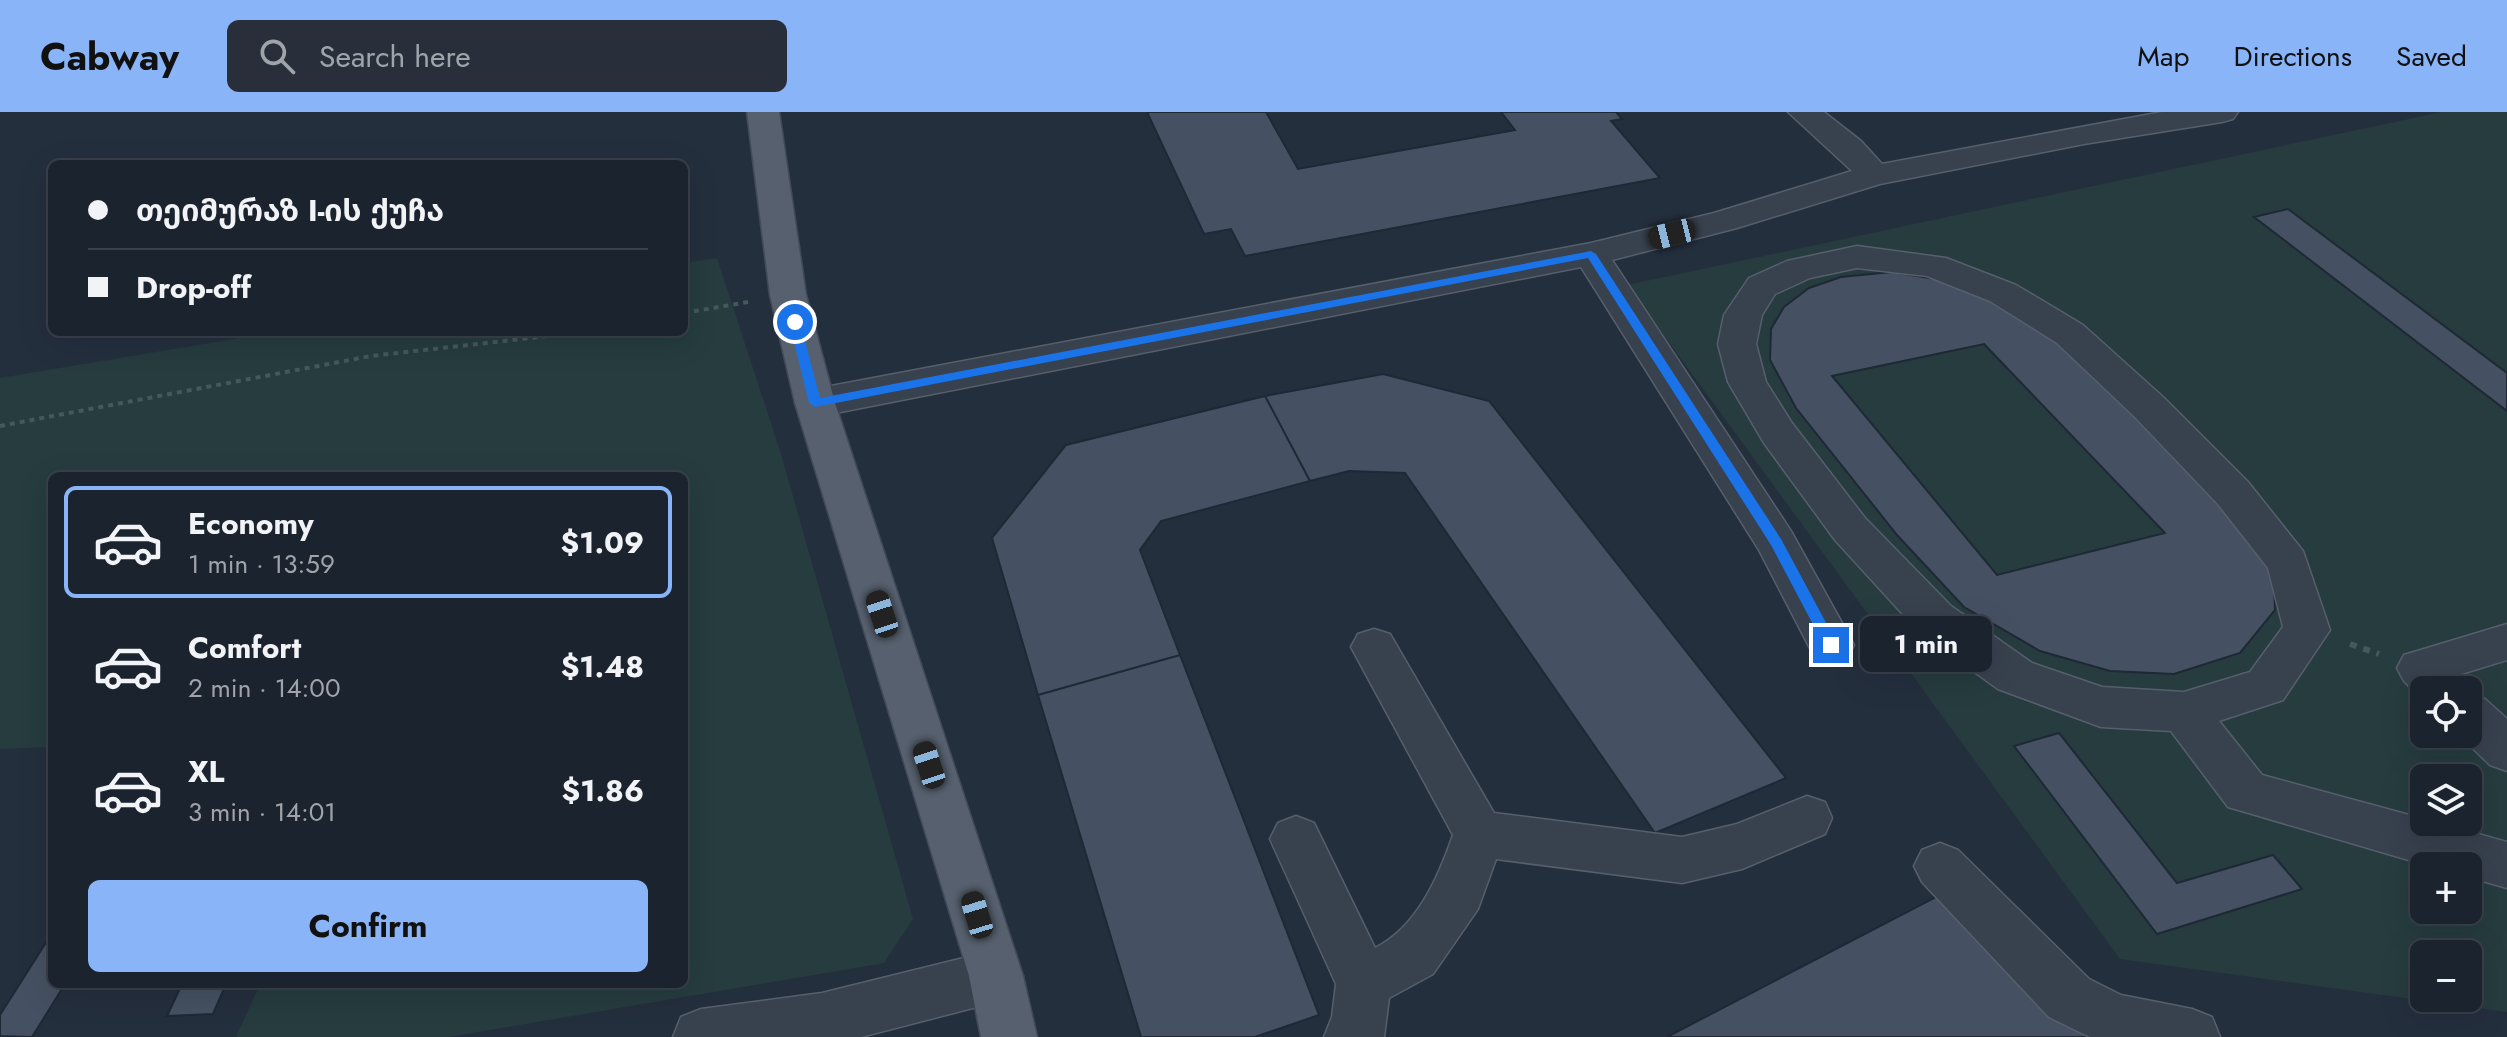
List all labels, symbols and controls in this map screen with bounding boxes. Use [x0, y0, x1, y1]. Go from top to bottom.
search box [227, 20, 787, 92]
text: Cabway [40, 29, 179, 84]
icon: search [255, 34, 299, 78]
text: Search here [319, 35, 471, 78]
text: Map [2137, 36, 2189, 77]
text: Directions [2233, 36, 2352, 77]
text: Saved [2396, 36, 2467, 77]
text: თეიმურაზ I-ის ქუჩა [136, 189, 444, 232]
car [1646, 217, 1698, 251]
text: Drop-off [136, 266, 251, 309]
route start [777, 304, 813, 340]
text: Economy [188, 502, 314, 545]
icon: car [92, 506, 164, 578]
text: $1.09 [560, 521, 644, 564]
text: 1 min · 13:59 [188, 545, 335, 583]
car [863, 587, 901, 641]
callout: 1 min [1859, 617, 1991, 673]
text: 1 min [1894, 625, 1958, 663]
text: Comfort [188, 626, 301, 669]
route end [1813, 627, 1849, 663]
icon: car [92, 630, 164, 702]
text: $1.48 [561, 645, 644, 688]
text: 2 min · 14:00 [188, 669, 341, 707]
map controls [2410, 676, 2482, 1012]
button: locate [2410, 676, 2482, 748]
car [910, 738, 948, 792]
text: XL [188, 750, 224, 793]
icon: car [92, 754, 164, 826]
button: layers [2410, 764, 2482, 836]
text: $1.86 [562, 769, 644, 812]
text: 3 min · 14:01 [188, 793, 336, 831]
button: + [2410, 852, 2482, 924]
button: Confirm [88, 880, 648, 972]
car [959, 889, 995, 941]
button: − [2410, 940, 2482, 1012]

